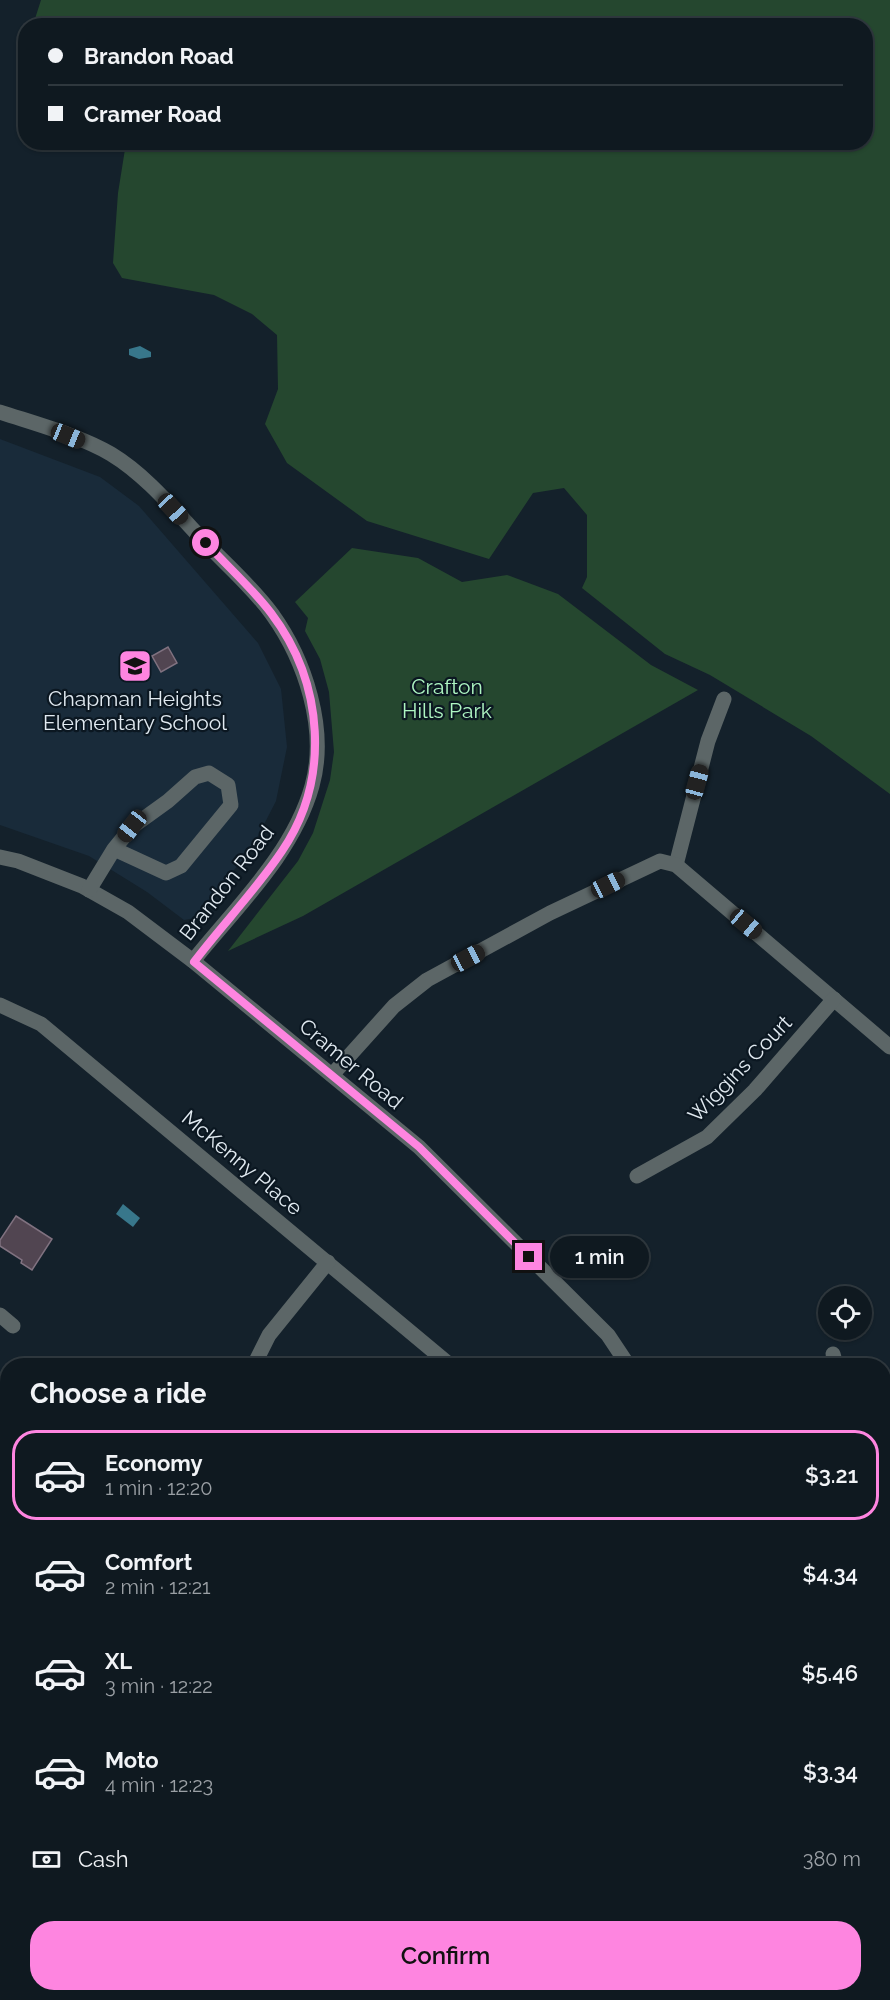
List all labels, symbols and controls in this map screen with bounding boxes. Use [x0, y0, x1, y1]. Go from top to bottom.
text: Brandon Road [84, 43, 234, 69]
text: Cramer Road [84, 101, 222, 127]
car [48, 421, 88, 451]
car [154, 490, 192, 528]
route start [192, 529, 219, 556]
school or university icon: Chapman Heights Elementary School [117, 648, 153, 684]
park label: Crafton Hills Park [402, 674, 492, 723]
place label: Chapman Heights Elementary School [43, 686, 227, 735]
car [684, 762, 710, 802]
car [114, 806, 150, 846]
street label: Brandon Road [174, 820, 279, 945]
car [588, 869, 628, 901]
car [726, 906, 766, 942]
car [448, 942, 488, 974]
street label: Wiggins Court [683, 1010, 797, 1127]
street label: Cramer Road [294, 1013, 408, 1114]
street label: McKenny Place [177, 1105, 308, 1220]
callout: 1 min [550, 1236, 649, 1278]
route end [515, 1243, 542, 1270]
text: 1 min [575, 1245, 624, 1269]
map controls [818, 1286, 872, 1340]
button: locate [818, 1286, 872, 1340]
text: Choose a ride [30, 1378, 206, 1409]
icon: car [33, 1448, 87, 1502]
text: Economy [105, 1450, 203, 1476]
text: $3.21 [805, 1462, 858, 1488]
text: 1 min · 12:20 [105, 1476, 212, 1500]
icon: car [33, 1547, 87, 1601]
text: Comfort [105, 1549, 192, 1575]
text: $4.34 [803, 1561, 858, 1587]
text: 2 min · 12:21 [105, 1575, 211, 1599]
icon: car [33, 1646, 87, 1700]
text: XL [105, 1648, 132, 1674]
text: $5.46 [802, 1660, 858, 1686]
text: 3 min · 12:22 [105, 1674, 213, 1698]
icon: car [33, 1745, 87, 1799]
text: Moto [105, 1747, 159, 1773]
text: $3.34 [803, 1759, 858, 1785]
text: 4 min · 12:23 [105, 1773, 213, 1797]
icon: cash [30, 1843, 63, 1876]
text: Cash [78, 1846, 129, 1872]
text: 380 m [803, 1847, 861, 1871]
button: Confirm [30, 1921, 861, 1990]

